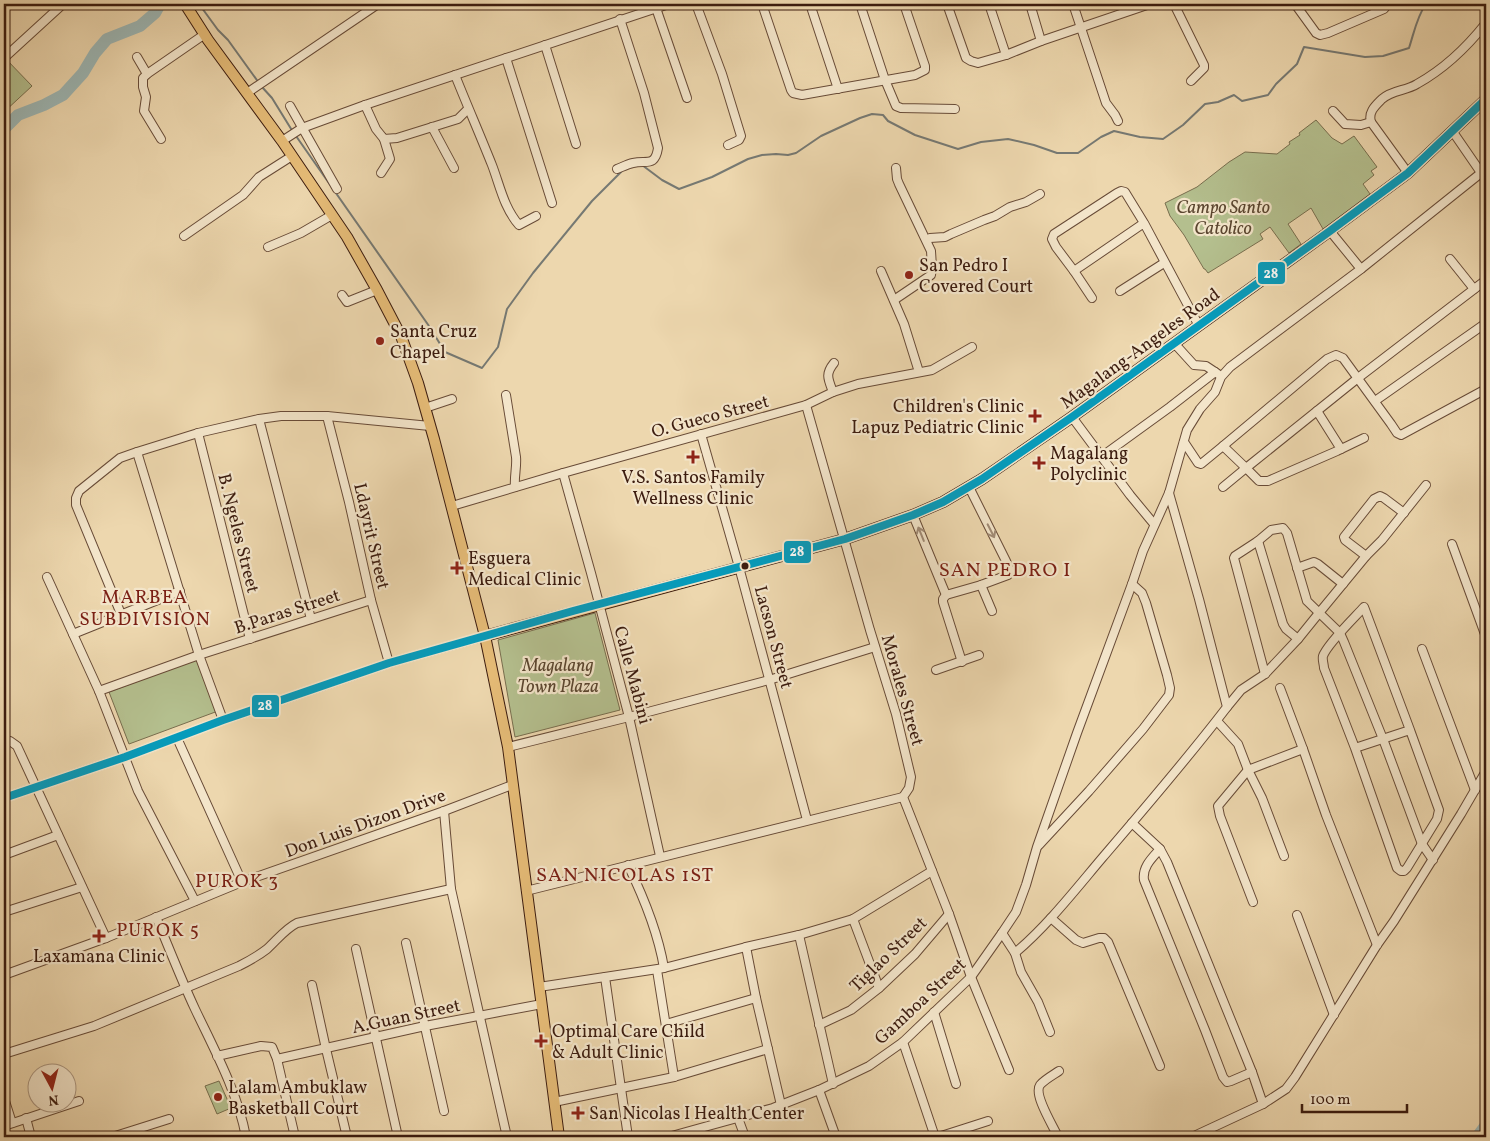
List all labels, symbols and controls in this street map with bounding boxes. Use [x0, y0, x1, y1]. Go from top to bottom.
park label: Campo Santo Catolico [1176, 196, 1270, 242]
place label: San Pedro I Covered Court [919, 254, 1033, 300]
line badge: 28 [1257, 261, 1286, 285]
text: 28 [1264, 265, 1278, 284]
marker: San Pedro I Covered Court [903, 269, 915, 281]
street label: Magalang-Angeles Road [1056, 283, 1226, 416]
place label: Santa Cruz Chapel [390, 320, 477, 366]
marker: Santa Cruz Chapel [374, 335, 386, 347]
street label: O. Gueco Street [649, 390, 772, 445]
place label: Children's Clinic Lapuz Pediatric Clinic [851, 395, 1024, 441]
marker: Children's Clinic Lapuz Pediatric Clinic [1028, 409, 1042, 423]
place label: Magalang Polyclinic [1050, 442, 1128, 488]
marker: V.S. Santos Family Wellness Clinic [686, 450, 700, 464]
marker: Magalang Polyclinic [1032, 456, 1046, 470]
place label: V.S. Santos Family Wellness Clinic [621, 466, 765, 512]
street label: B. Ngeles Street [211, 471, 264, 596]
street label: Ldayrit Street [346, 481, 395, 592]
one-way arrow [987, 523, 996, 538]
one-way arrow [915, 527, 925, 542]
line badge: 28 [783, 540, 812, 564]
text: 28 [790, 543, 804, 562]
place label: Esguera Medical Clinic [468, 547, 581, 593]
district label: SAN PEDRO I [939, 557, 1071, 585]
marker: Esguera Medical Clinic [450, 561, 464, 575]
unlabelled marker [740, 561, 750, 571]
street label: Lacson Street [747, 583, 798, 692]
street label: B.Paras Street [231, 584, 344, 641]
district label: MARBEA SUBDIVISION [79, 585, 211, 633]
street label: Calle Mabini [606, 623, 657, 727]
street label: Morales Street [874, 632, 929, 749]
park label: Magalang Town Plaza [517, 654, 599, 700]
line badge: 28 [251, 694, 280, 718]
text: 28 [258, 697, 272, 716]
street label: Don Luis Dizon Drive [282, 784, 449, 865]
district label: SAN NICOLAS 1ST [536, 862, 714, 890]
district label: PUROK 3 [195, 869, 279, 895]
street label: Tiglao Street [845, 912, 933, 998]
district label: PUROK 5 [116, 918, 200, 944]
marker: Laxamana Clinic [92, 929, 106, 943]
place label: Laxamana Clinic [33, 945, 165, 970]
street label: Gamboa Street [870, 953, 972, 1051]
street label: A.Guan Street [350, 994, 463, 1041]
place label: Optimal Care Child & Adult Clinic [552, 1020, 705, 1066]
marker: Optimal Care Child & Adult Clinic [534, 1034, 548, 1048]
north arrow [28, 1064, 78, 1114]
place label: Lalam Ambuklaw Basketball Court [228, 1076, 367, 1122]
scale bar [1302, 1081, 1408, 1113]
text: N [47, 1089, 60, 1109]
text: 100 m [1310, 1090, 1350, 1111]
marker: Lalam Ambuklaw Basketball Court [212, 1091, 224, 1103]
place label: San Nicolas I Health Center [589, 1102, 805, 1127]
marker: San Nicolas I Health Center [571, 1106, 585, 1120]

